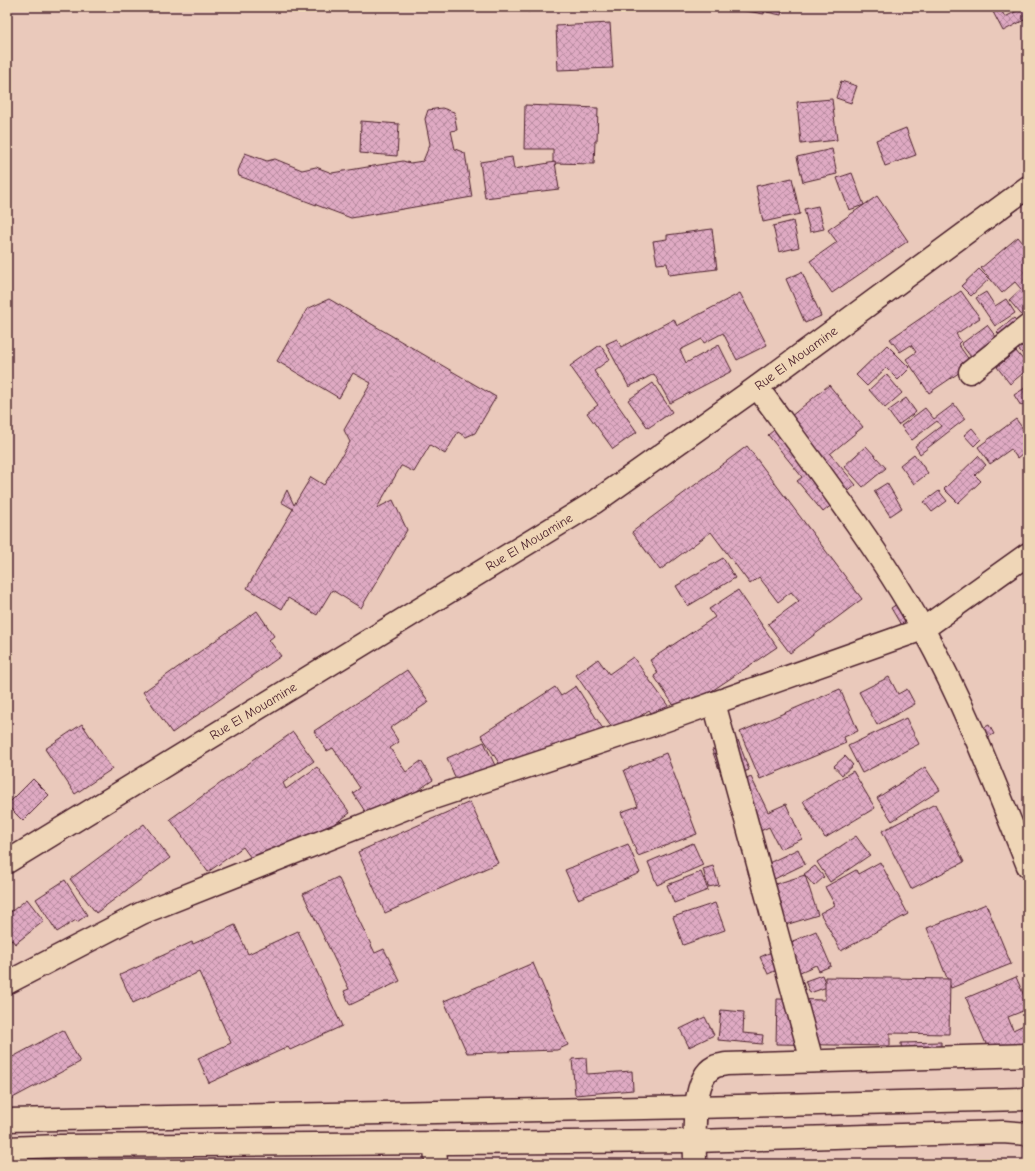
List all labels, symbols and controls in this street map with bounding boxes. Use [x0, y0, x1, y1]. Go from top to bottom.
street label: Rue El Mouamine [752, 323, 841, 393]
street label: Rue El Mouamine [483, 510, 576, 574]
street label: Rue El Mouamine [207, 679, 300, 743]

